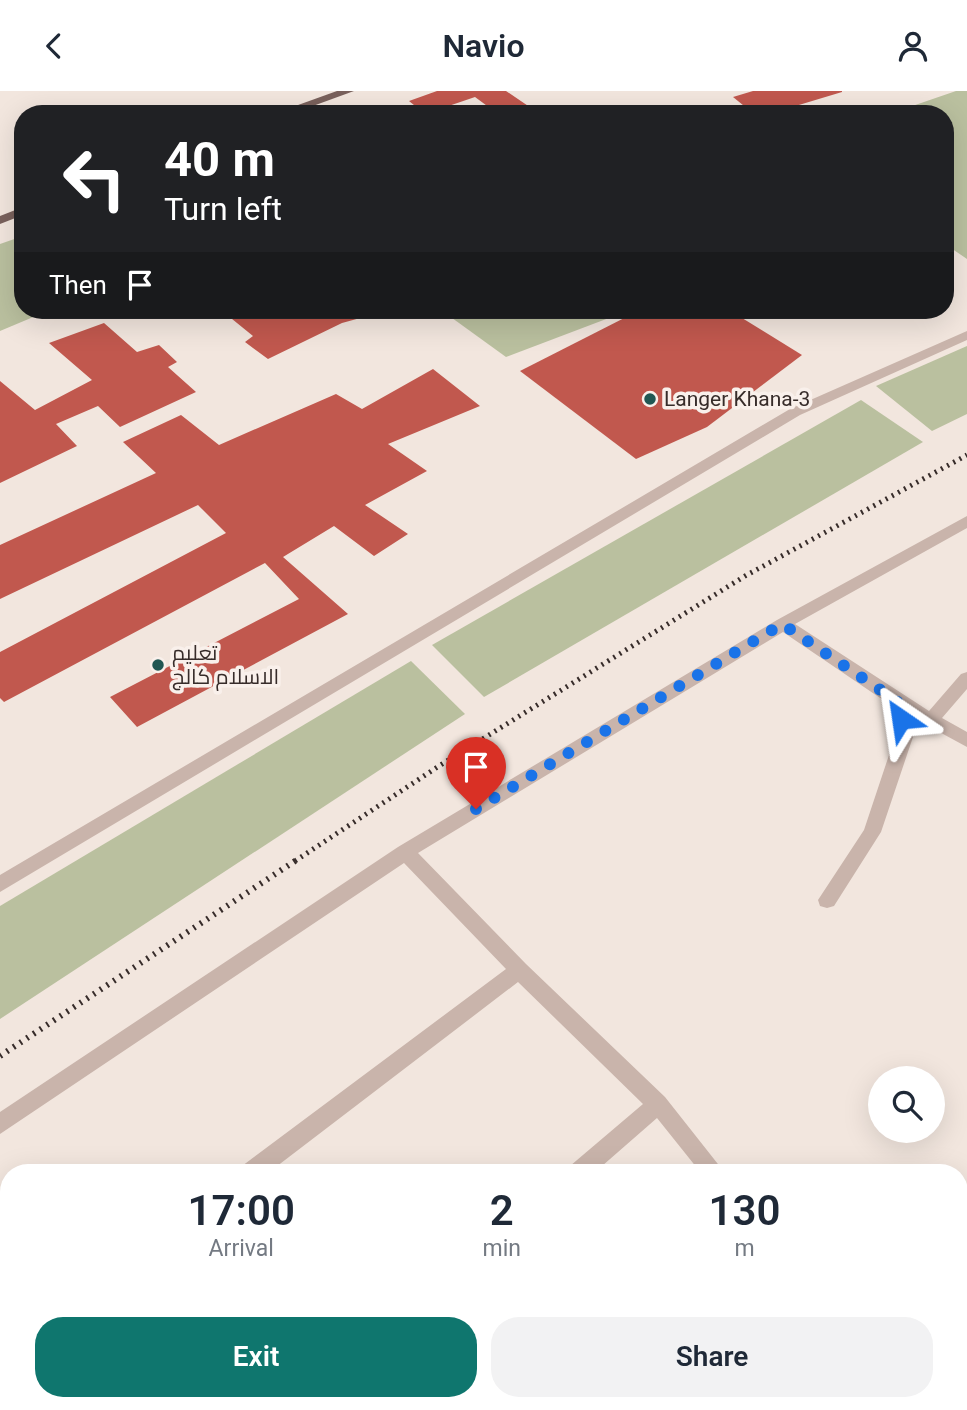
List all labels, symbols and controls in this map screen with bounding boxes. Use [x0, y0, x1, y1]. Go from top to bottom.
icon: back [35, 27, 73, 65]
text: Navio [442, 27, 525, 65]
icon: person [894, 27, 932, 65]
text: 40 m [164, 131, 275, 188]
icon: left [49, 133, 140, 224]
text: Turn left [164, 190, 282, 228]
icon: arrive [121, 266, 159, 304]
text: Then [49, 270, 107, 300]
place label: Langer Khana-3 [664, 387, 810, 411]
marker: Langer Khana-3 [642, 391, 658, 407]
place label: تعلیم الاسلام کالج [172, 641, 279, 691]
marker: تعلیم الاسلام کالج [150, 657, 166, 673]
position arrow [864, 682, 938, 756]
pin [446, 737, 506, 809]
icon: arrive [457, 748, 495, 786]
map controls [868, 1066, 945, 1143]
button: search [868, 1066, 945, 1143]
text: 17:00 [188, 1186, 295, 1235]
text: 2 [490, 1186, 514, 1235]
text: 130 [708, 1186, 780, 1235]
text: Arrival [209, 1235, 274, 1262]
text: min [482, 1235, 521, 1262]
text: m [734, 1235, 755, 1262]
button: Exit [35, 1317, 477, 1397]
button: Share [491, 1317, 933, 1397]

